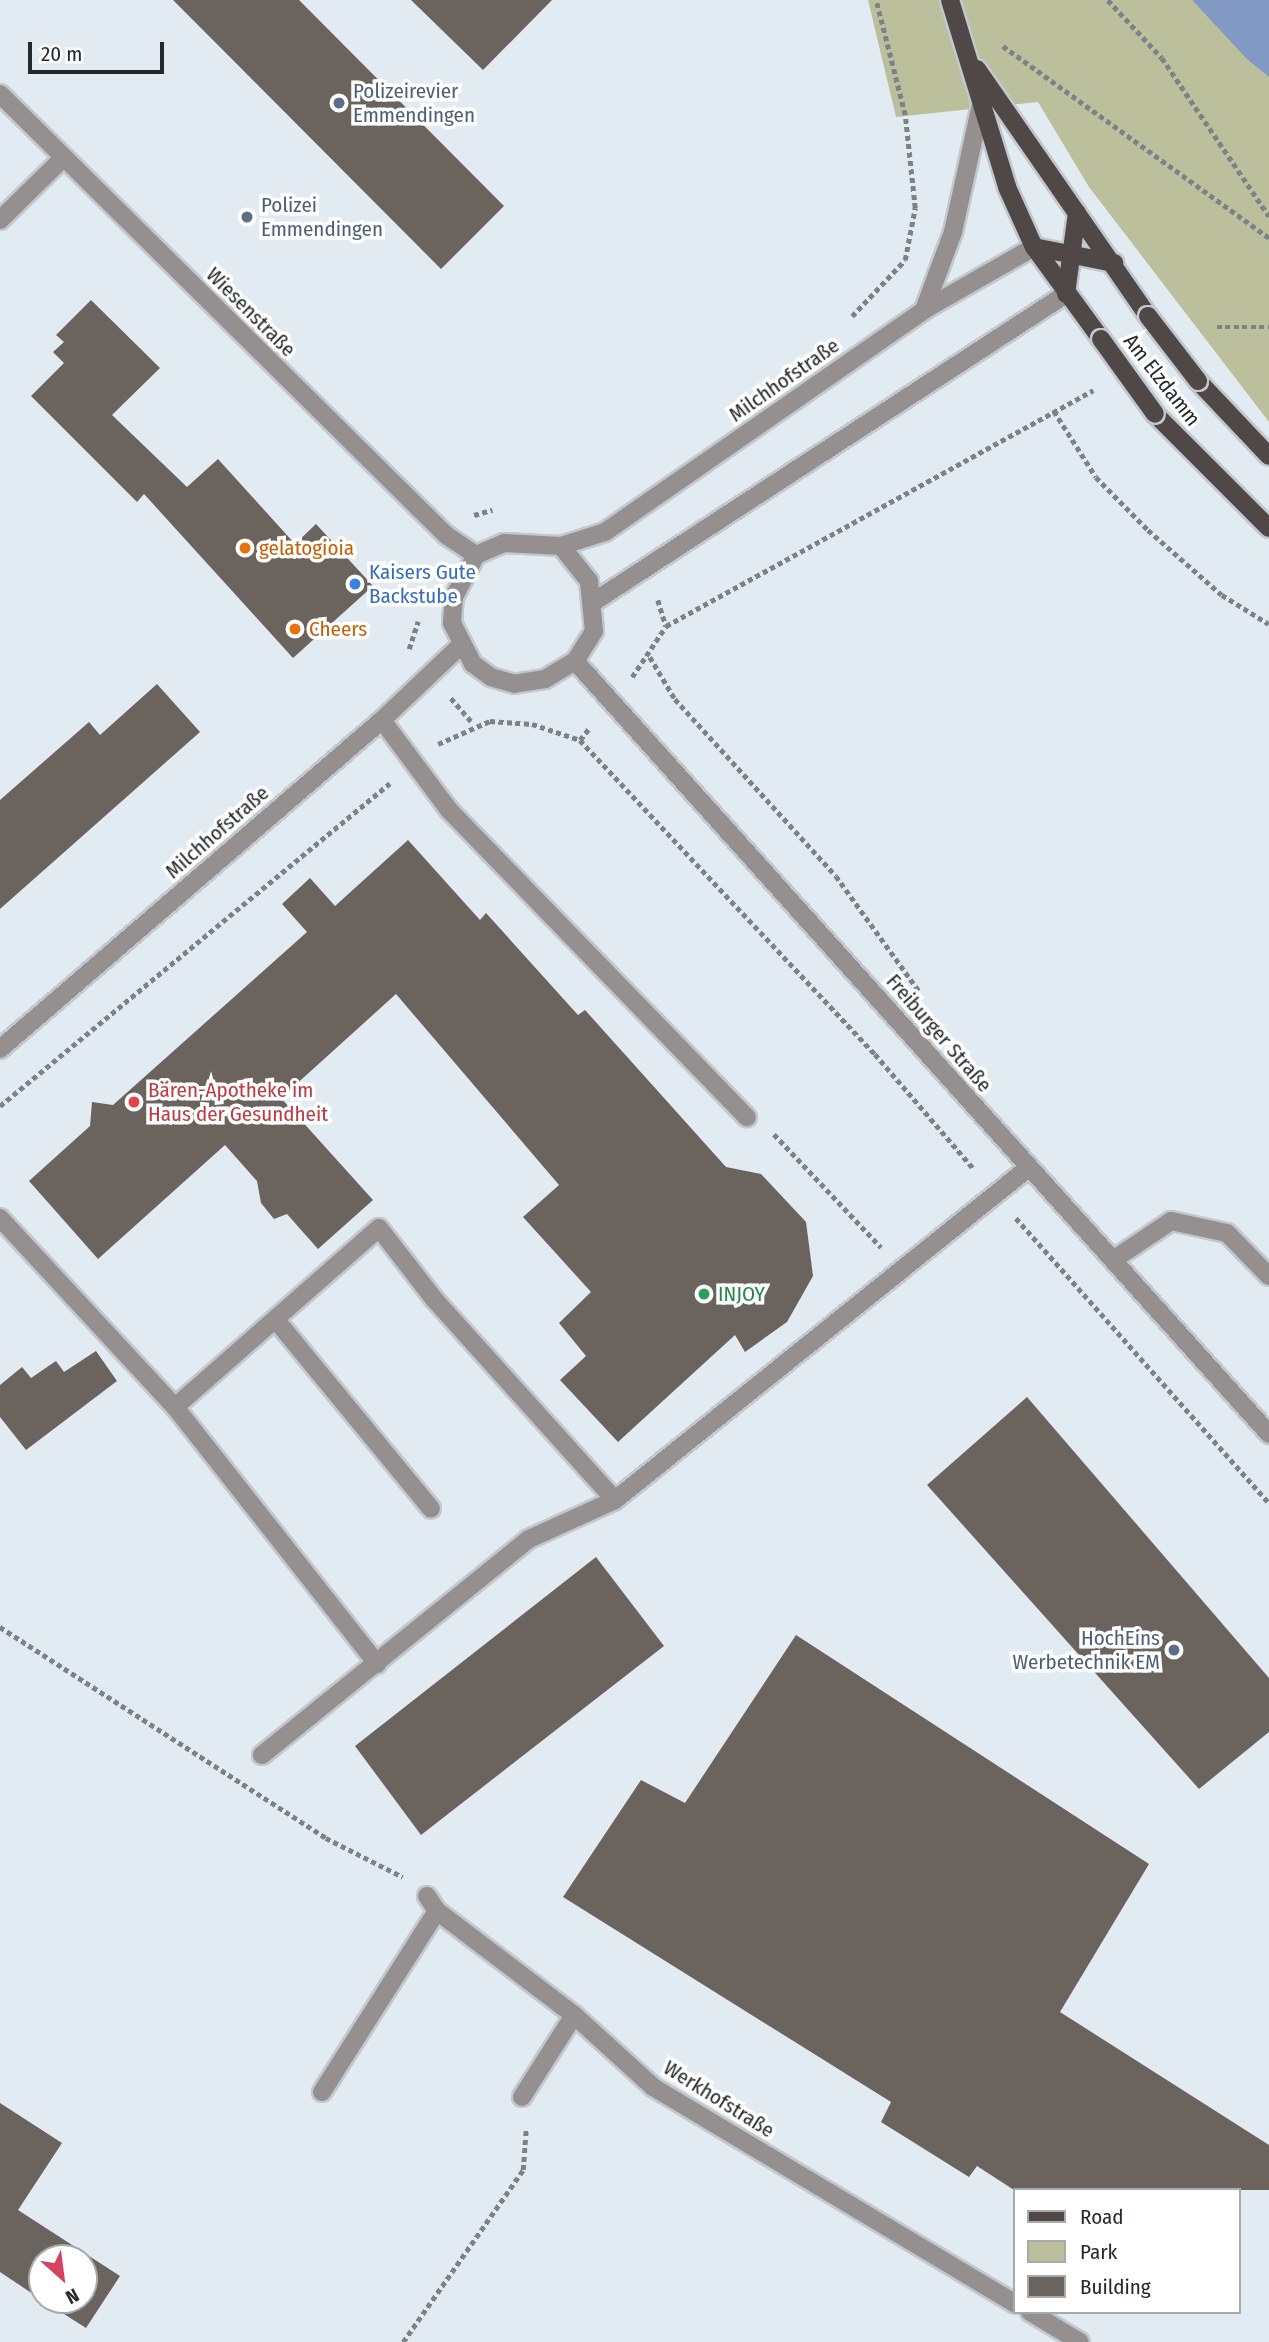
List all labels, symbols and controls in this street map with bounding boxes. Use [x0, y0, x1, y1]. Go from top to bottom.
scale bar [32, 28, 168, 72]
text: 20 m [41, 41, 82, 67]
place label: Polizeirevier Emmendingen [353, 78, 475, 128]
marker: Polizeirevier Emmendingen [331, 95, 347, 111]
place label: Polizei Emmendingen [261, 192, 383, 242]
marker: Polizei Emmendingen [239, 209, 255, 225]
street label: Wiesenstraße [201, 262, 301, 362]
street label: Am Elzdamm [1118, 329, 1206, 431]
street label: Milchhofstraße [724, 333, 844, 427]
place label: gelatogioia [259, 535, 354, 561]
marker: gelatogioia [237, 540, 253, 556]
place label: Kaisers Gute Backstube [369, 559, 476, 609]
marker: Kaisers Gute Backstube [347, 576, 363, 592]
place label: Cheers [309, 616, 367, 642]
marker: Cheers [287, 621, 303, 637]
street label: Milchhofstraße [160, 780, 274, 884]
street label: Freiburger Straße [881, 969, 997, 1097]
place label: Bären-Apotheke im Haus der Gesundheit [148, 1077, 328, 1127]
marker: Bären-Apotheke im Haus der Gesundheit [126, 1094, 142, 1110]
place label: INJOY [718, 1281, 765, 1307]
marker: INJOY [696, 1286, 712, 1302]
place label: HochEins Werbetechnik EM [1012, 1625, 1160, 1675]
marker: HochEins Werbetechnik EM [1166, 1642, 1182, 1658]
street label: Werkhofstraße [659, 2055, 779, 2143]
legend [1014, 2188, 1241, 2314]
text: Road [1080, 2204, 1124, 2230]
text: Park [1080, 2239, 1117, 2265]
north arrow [28, 2244, 98, 2314]
text: Building [1080, 2274, 1151, 2300]
text: N [62, 2283, 83, 2309]

